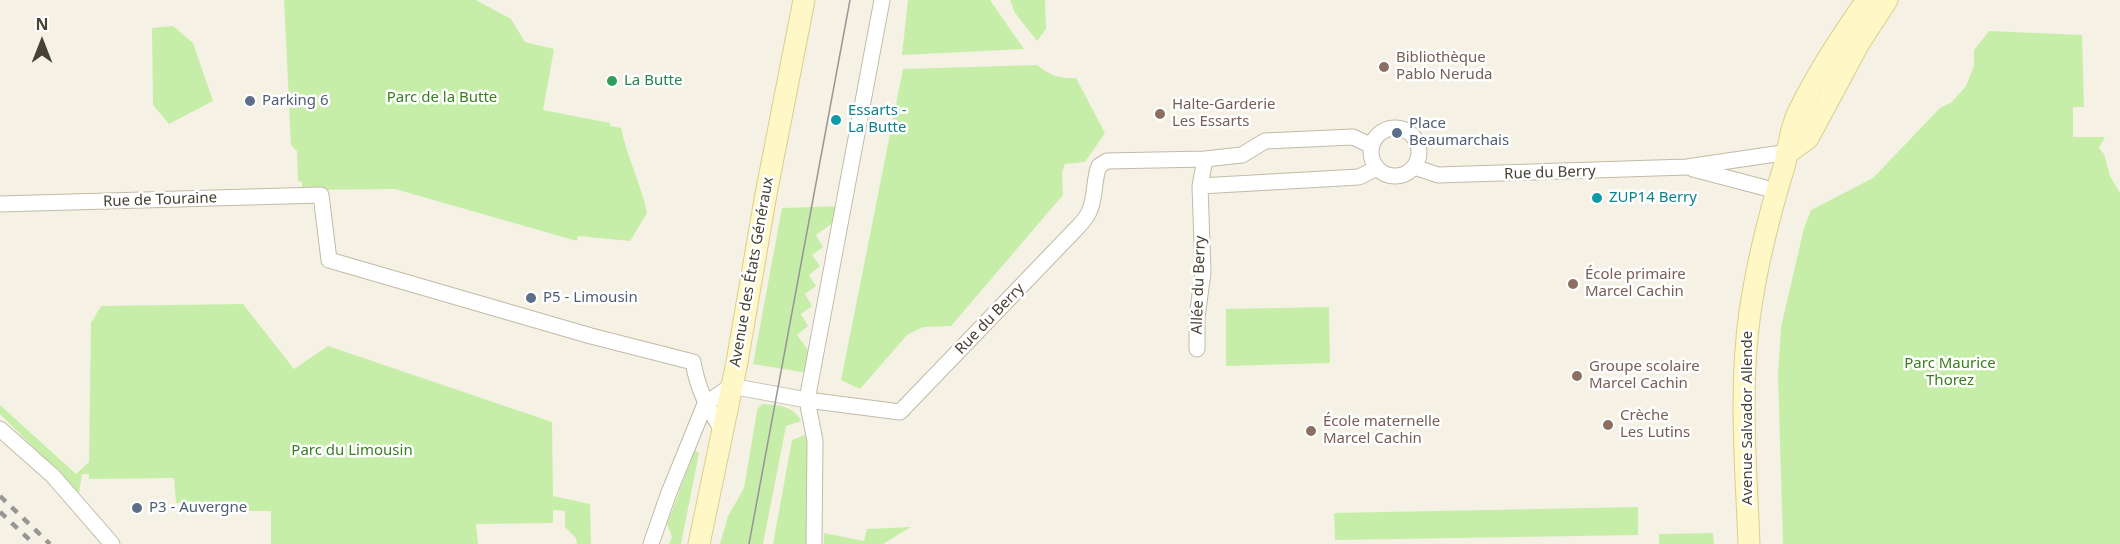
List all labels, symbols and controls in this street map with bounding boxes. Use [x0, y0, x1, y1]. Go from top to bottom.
north arrow [12, 12, 72, 72]
text: N [35, 13, 49, 35]
place label: Bibliothèque Pablo Neruda [1396, 49, 1493, 84]
marker: Bibliothèque Pablo Neruda [1377, 60, 1391, 74]
place label: La Butte [624, 72, 682, 90]
marker: La Butte [605, 74, 619, 88]
park label: Parc de la Butte [387, 89, 497, 107]
place label: Parking 6 [262, 92, 329, 110]
marker: Parking 6 [243, 94, 257, 108]
place label: Halte-Garderie Les Essarts [1172, 96, 1276, 131]
place label: Essarts - La Butte [848, 102, 907, 137]
marker: Halte-Garderie Les Essarts [1153, 107, 1167, 121]
marker: Essarts - La Butte [829, 113, 843, 127]
place label: Place Beaumarchais [1409, 115, 1509, 150]
marker: Place Beaumarchais [1390, 126, 1404, 140]
street label: Rue du Berry [1504, 162, 1596, 184]
street label: Avenue des États Généraux [726, 176, 778, 368]
street label: Rue de Touraine [103, 189, 217, 211]
place label: ZUP14 Berry [1609, 189, 1697, 207]
marker: ZUP14 Berry [1590, 191, 1604, 205]
street label: Allée du Berry [1188, 235, 1210, 335]
place label: École primaire Marcel Cachin [1585, 266, 1686, 301]
marker: École primaire Marcel Cachin [1566, 277, 1580, 291]
street label: Rue du Berry [952, 280, 1028, 358]
place label: P5 - Limousin [543, 289, 638, 307]
marker: P5 - Limousin [524, 291, 538, 305]
street label: Avenue Salvador Allende [1739, 331, 1757, 505]
park label: Parc Maurice Thorez [1904, 355, 1996, 390]
place label: Groupe scolaire Marcel Cachin [1589, 358, 1700, 393]
marker: Groupe scolaire Marcel Cachin [1570, 369, 1584, 383]
place label: Crèche Les Lutins [1620, 407, 1690, 442]
place label: École maternelle Marcel Cachin [1323, 413, 1440, 448]
marker: Crèche Les Lutins [1601, 418, 1615, 432]
marker: École maternelle Marcel Cachin [1304, 424, 1318, 438]
park label: Parc du Limousin [291, 442, 413, 460]
place label: P3 - Auvergne [149, 499, 247, 517]
marker: P3 - Auvergne [130, 501, 144, 515]

